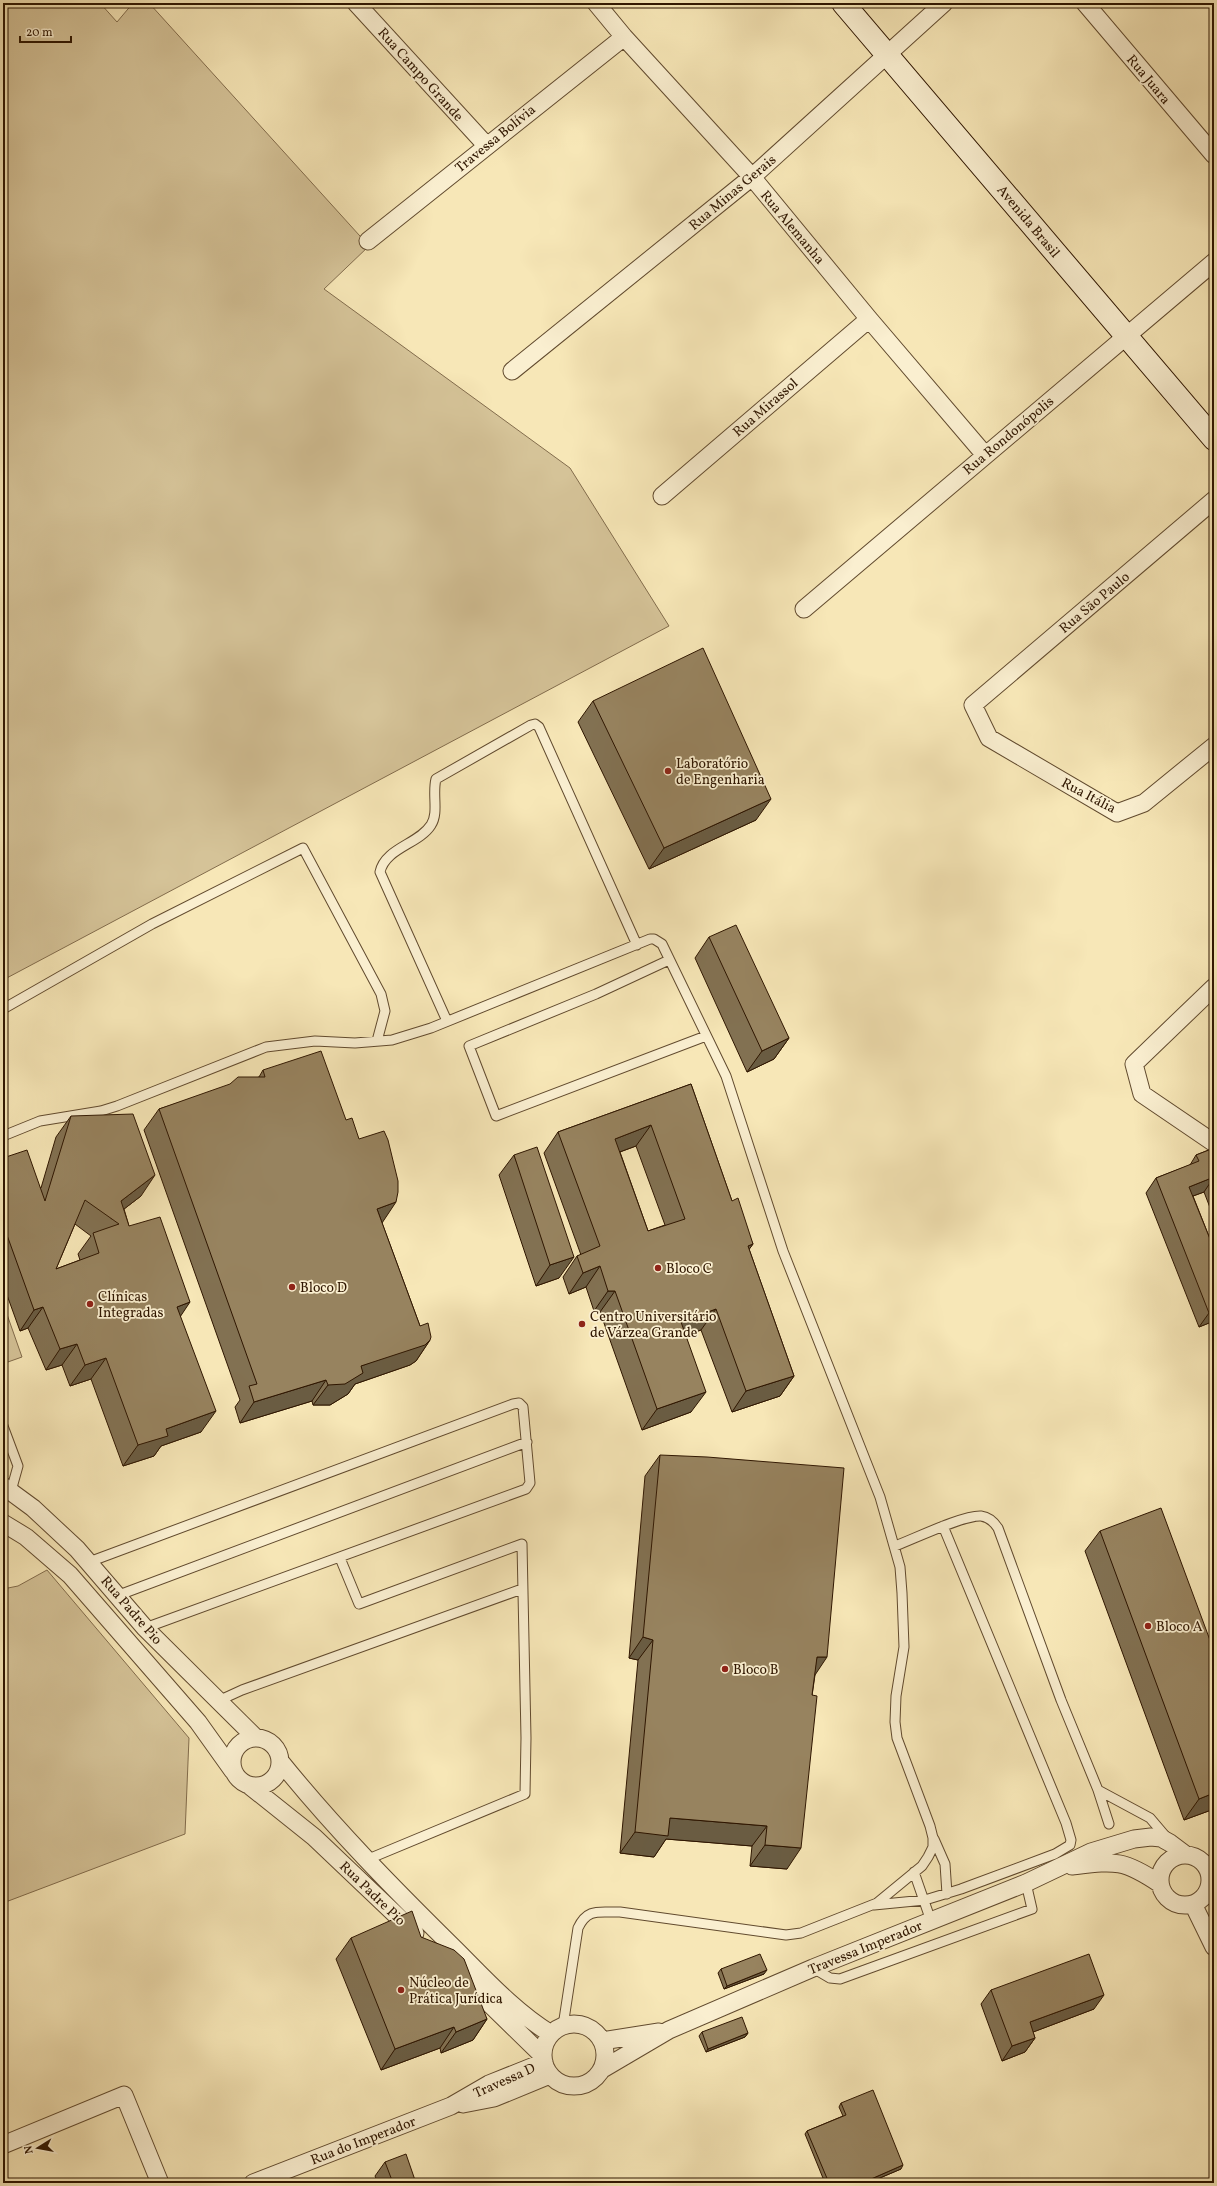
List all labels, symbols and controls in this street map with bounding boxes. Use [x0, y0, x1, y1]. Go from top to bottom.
scale bar [20, 18, 71, 44]
street label: Rua Campo Grande [373, 24, 467, 126]
text: 20 m [26, 25, 53, 41]
street label: Rua Juara [1121, 51, 1174, 109]
street label: Travessa Bolívia [452, 101, 540, 178]
street label: Rua Minas Gerais [685, 151, 781, 235]
street label: Avenida Brasil [992, 182, 1064, 262]
street label: Rua Alemanha [755, 187, 828, 269]
street label: Rua Mirassol [729, 374, 803, 442]
street label: Rua Rondonópolis [959, 392, 1058, 480]
street label: Rua São Paulo [1056, 568, 1134, 638]
place label: Laboratório de Engenharia [676, 755, 765, 790]
marker: Laboratório de Engenharia [663, 766, 673, 776]
street label: Rua Itália [1058, 774, 1119, 819]
place label: Bloco C [666, 1260, 712, 1279]
marker: Bloco C [653, 1263, 663, 1273]
place label: Bloco D [300, 1279, 347, 1298]
marker: Bloco D [287, 1282, 297, 1292]
place label: Clínicas Integradas [98, 1288, 164, 1323]
marker: Clínicas Integradas [85, 1299, 95, 1309]
place label: Centro Universitário de Várzea Grande [590, 1308, 717, 1343]
marker: Centro Universitário de Várzea Grande [577, 1319, 587, 1329]
street label: Rua Padre Pio [96, 1573, 166, 1649]
place label: Bloco A [1156, 1618, 1203, 1637]
marker: Bloco A [1143, 1621, 1153, 1631]
place label: Bloco B [733, 1661, 779, 1680]
marker: Bloco B [720, 1664, 730, 1674]
street label: Rua Padre Pio [335, 1858, 409, 1931]
street label: Travessa Imperador [806, 1917, 926, 1980]
place label: Núcleo de Prática Jurídica [409, 1974, 503, 2009]
marker: Núcleo de Prática Jurídica [396, 1985, 406, 1995]
street label: Travessa D [471, 2059, 539, 2103]
street label: Rua do Imperador [308, 2113, 419, 2170]
north arrow [18, 2128, 58, 2168]
text: N [22, 2144, 38, 2155]

